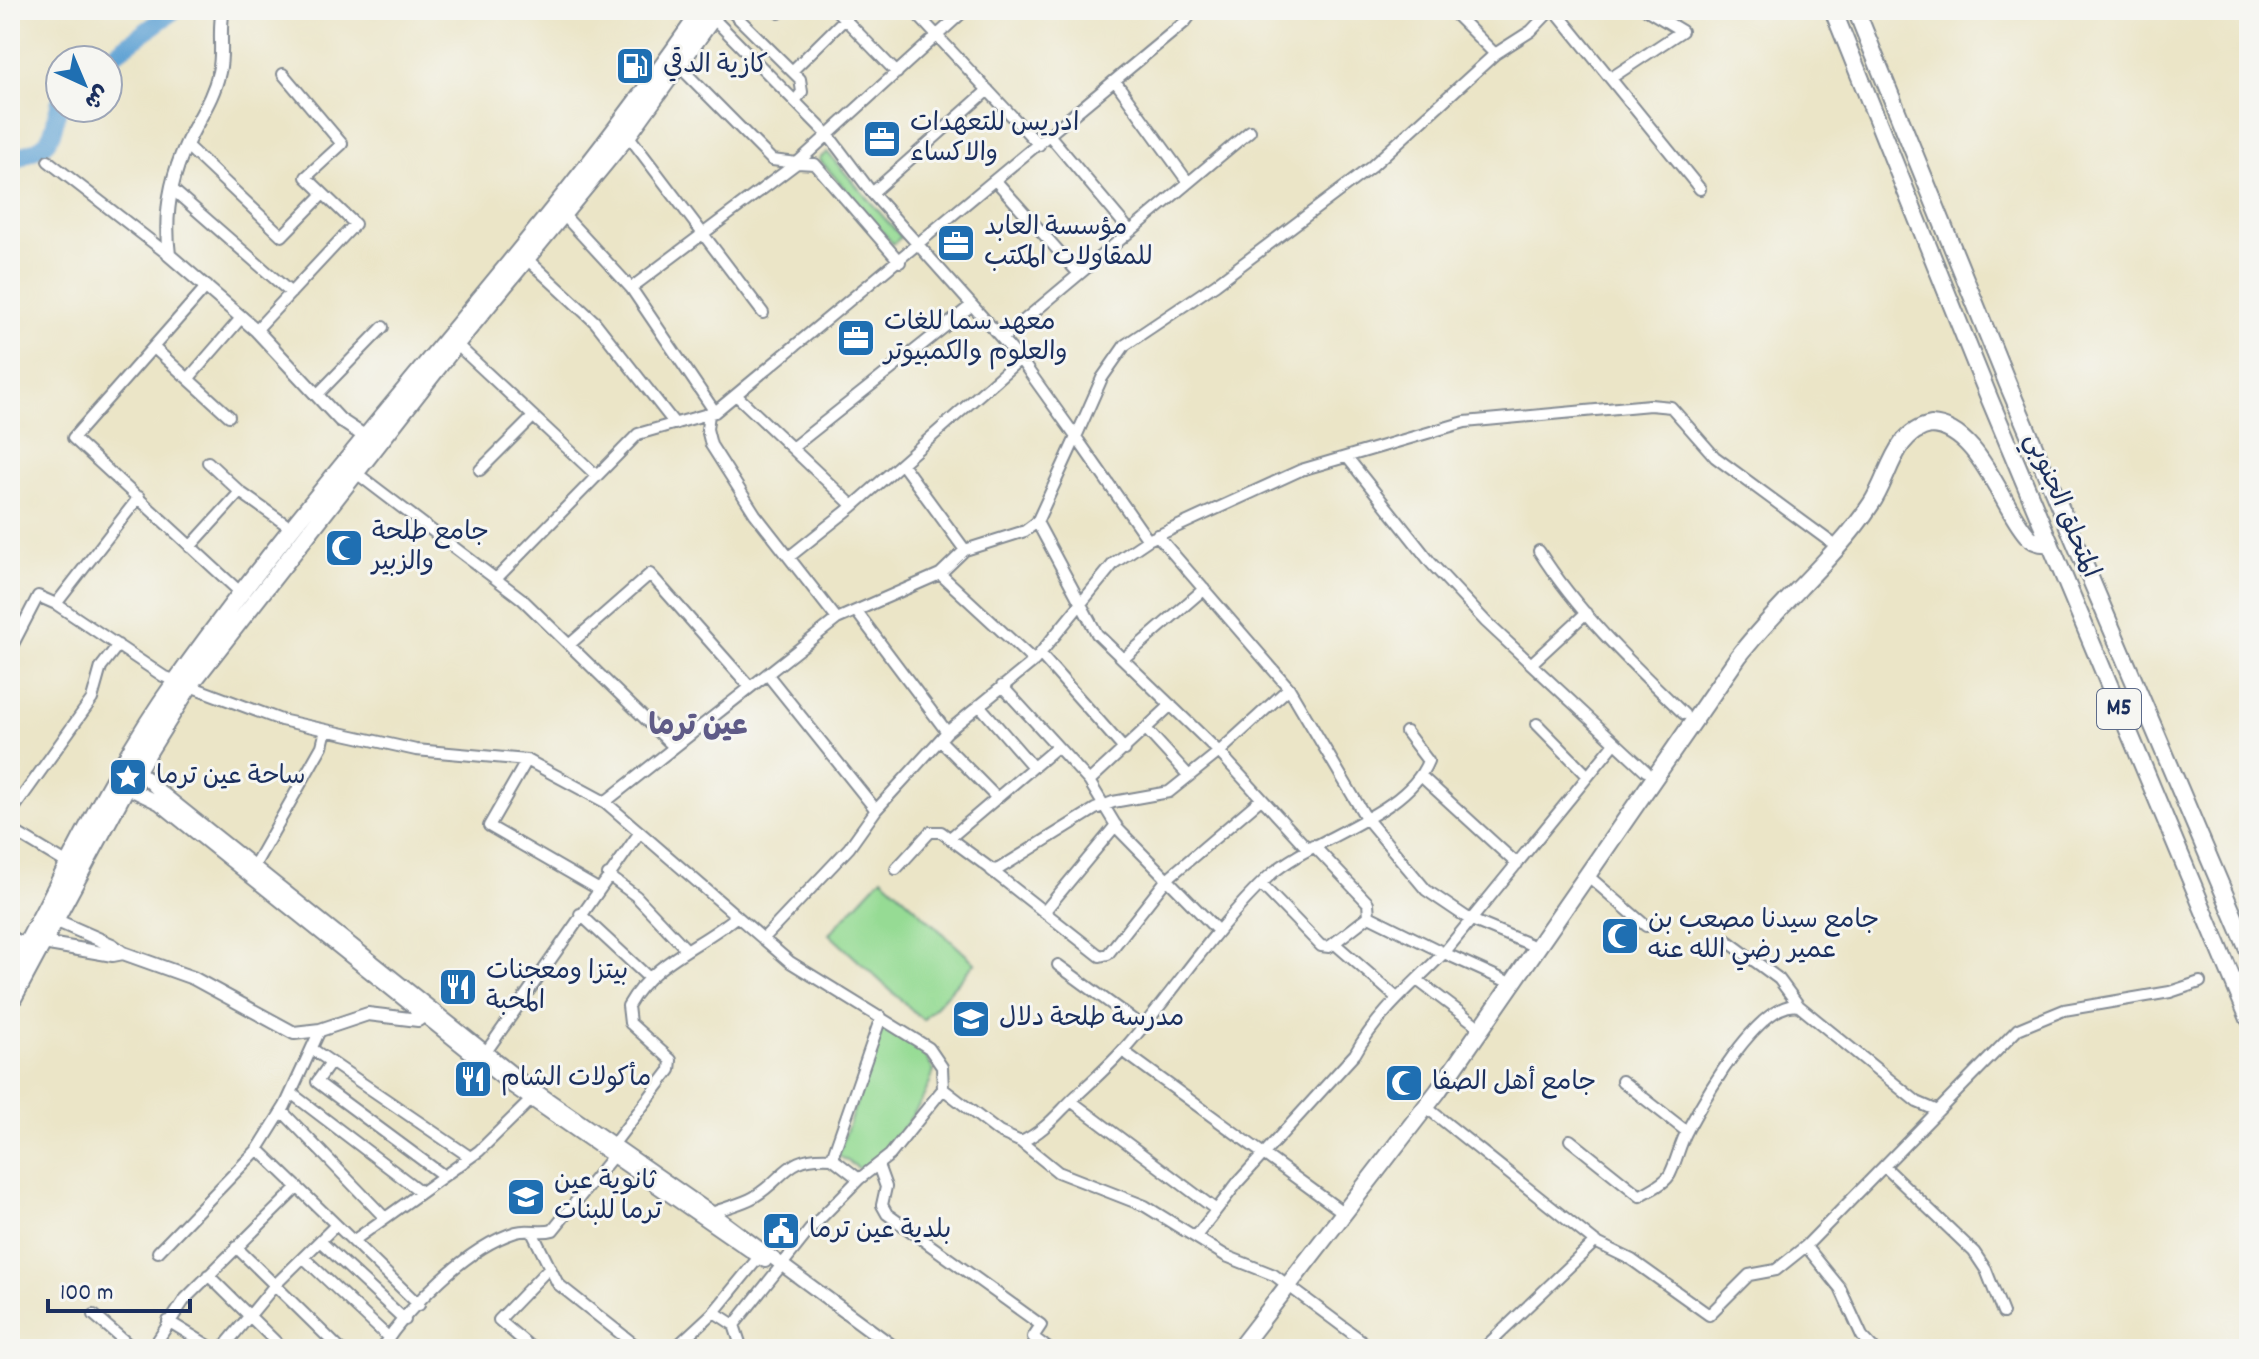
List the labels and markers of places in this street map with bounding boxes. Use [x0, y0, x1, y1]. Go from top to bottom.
fuel station icon: كازية الدقي [614, 45, 656, 87]
place label: كازية الدقي [663, 47, 768, 85]
place label: ادريس للتعهدات والاكساء [910, 106, 1079, 173]
office icon: ادريس للتعهدات والاكساء [861, 118, 903, 160]
place label: مؤسسة العابد للمقاولات المكتب [984, 210, 1153, 277]
office icon: مؤسسة العابد للمقاولات المكتب [935, 222, 977, 264]
place label: معهد سما للغات والعلوم والكمبيوتر [882, 305, 1067, 372]
office icon: معهد سما للغات والعلوم والكمبيوتر [835, 317, 877, 359]
place label: جامع طلحة والزبير [370, 515, 489, 582]
mosque icon: جامع طلحة والزبير [323, 527, 365, 569]
place icon: ساحة عين ترما [107, 756, 149, 798]
place label: ساحة عين ترما [156, 759, 306, 796]
place label: جامع سيدنا مصعب بن عمير رضي الله عنه [1648, 903, 1879, 971]
mosque icon: جامع سيدنا مصعب بن عمير رضي الله عنه [1599, 915, 1641, 957]
place label: بيتزا ومعجنات المحبة [486, 954, 628, 1021]
restaurant icon: بيتزا ومعجنات المحبة [437, 966, 479, 1008]
school or university icon: مدرسة طلحة دلال [950, 998, 992, 1040]
place label: مدرسة طلحة دلال [999, 1001, 1184, 1038]
restaurant icon: مأكولات الشام [452, 1058, 494, 1100]
place label: مأكولات الشام [501, 1061, 651, 1098]
mosque icon: جامع أهل الصفا [1383, 1062, 1425, 1104]
place label: جامع أهل الصفا [1432, 1065, 1596, 1102]
place label: ثانوية عين ترما للبنات [554, 1164, 662, 1231]
school or university icon: ثانوية عين ترما للبنات [505, 1176, 547, 1218]
public building icon: بلدية عين ترما [760, 1210, 802, 1252]
place label: بلدية عين ترما [809, 1213, 951, 1250]

